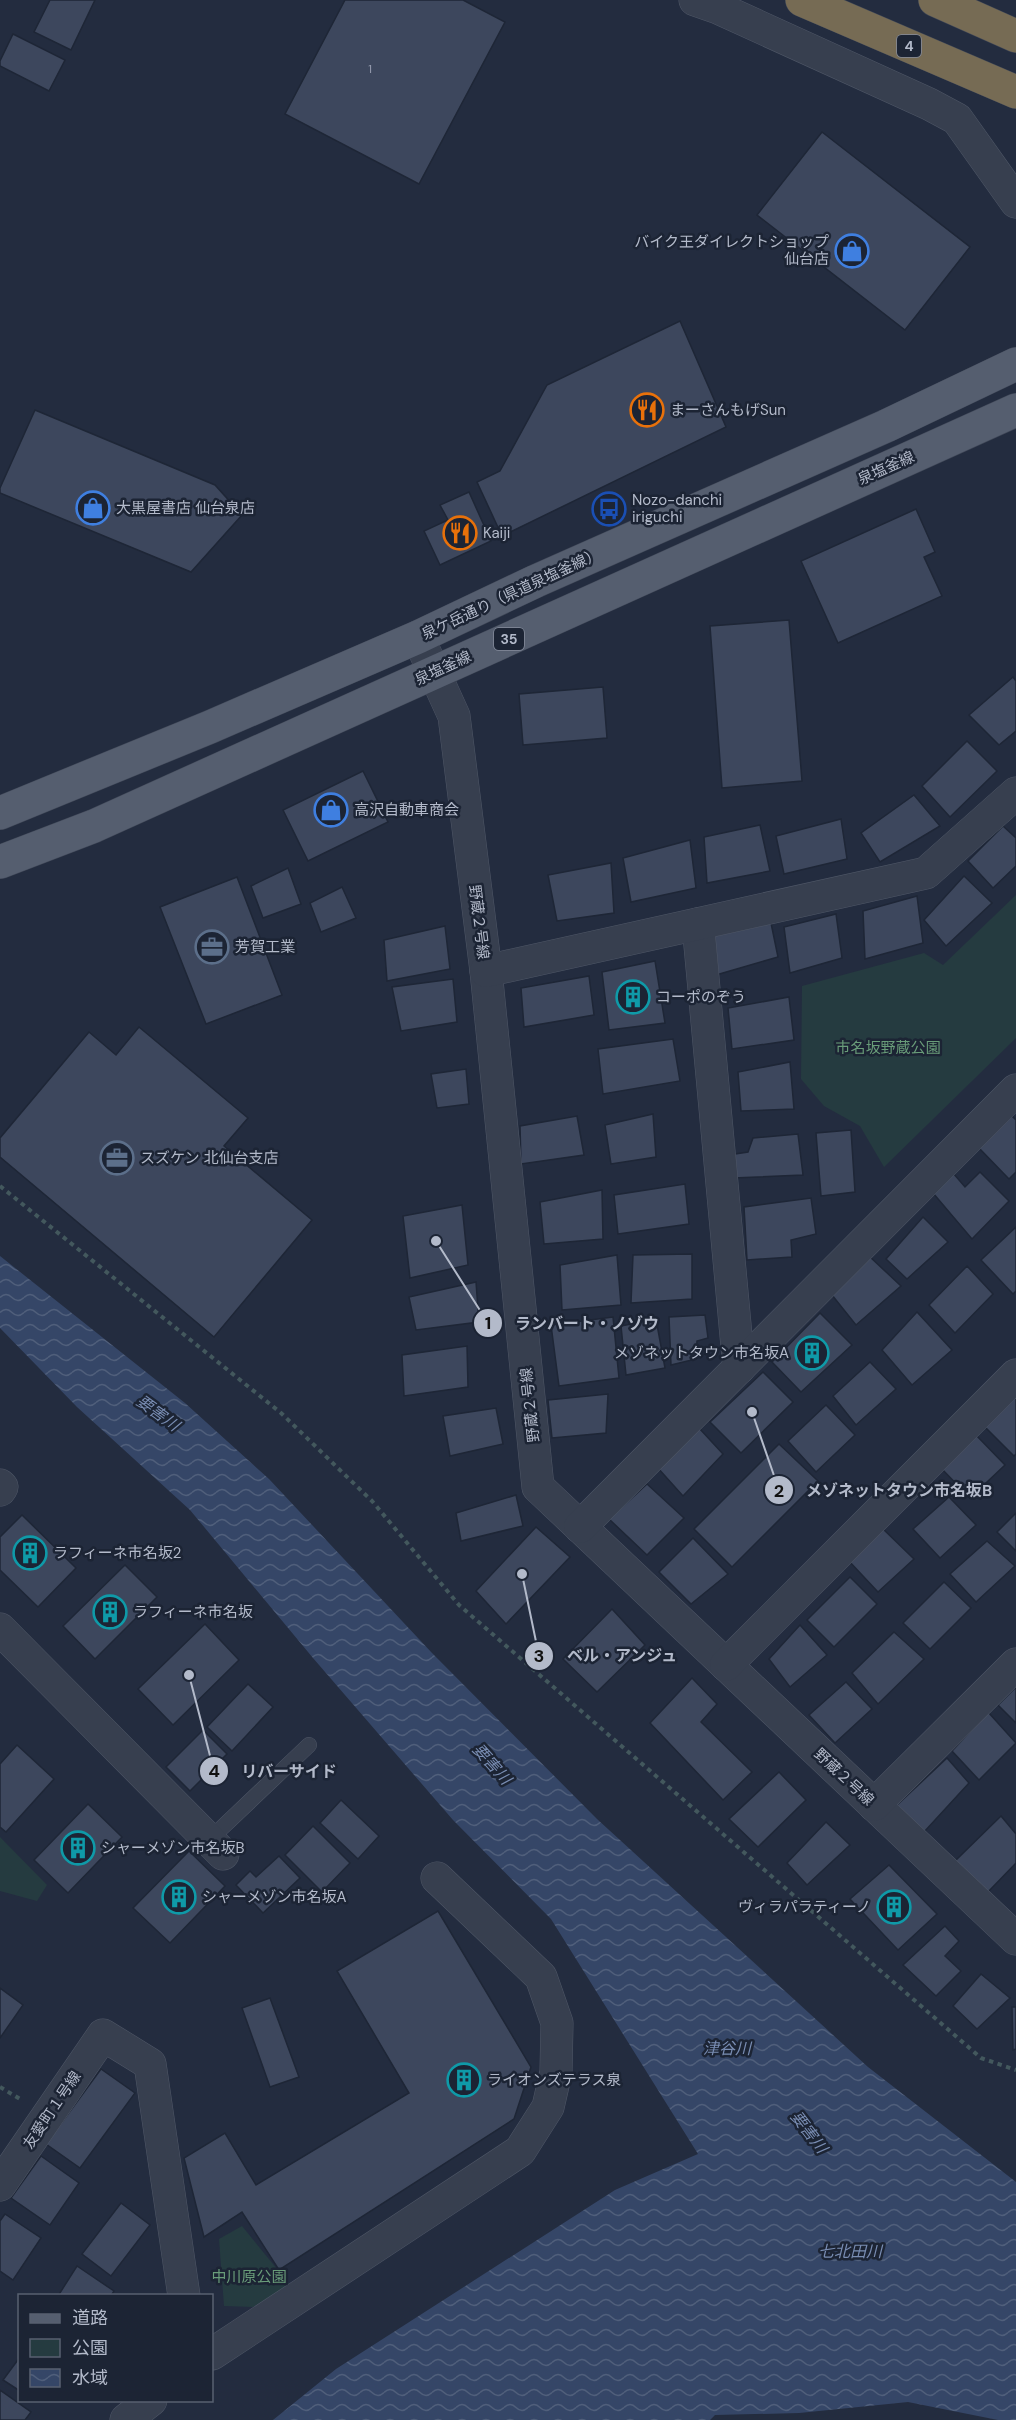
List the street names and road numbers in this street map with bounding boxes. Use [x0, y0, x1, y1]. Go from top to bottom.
road number: 4 [897, 35, 921, 57]
street label: 泉塩釜線 [855, 447, 917, 489]
street label: 泉ケ岳通り（県道泉塩釜線） [418, 544, 604, 644]
road number: 35 [494, 628, 524, 650]
street label: 泉塩釜線 [412, 646, 474, 690]
street label: 野蔵２号線 [465, 884, 493, 960]
street label: 野蔵２号線 [516, 1367, 544, 1443]
street label: 野蔵２号線 [810, 1744, 878, 1810]
street label: 友愛町１号線 [19, 2067, 85, 2153]

